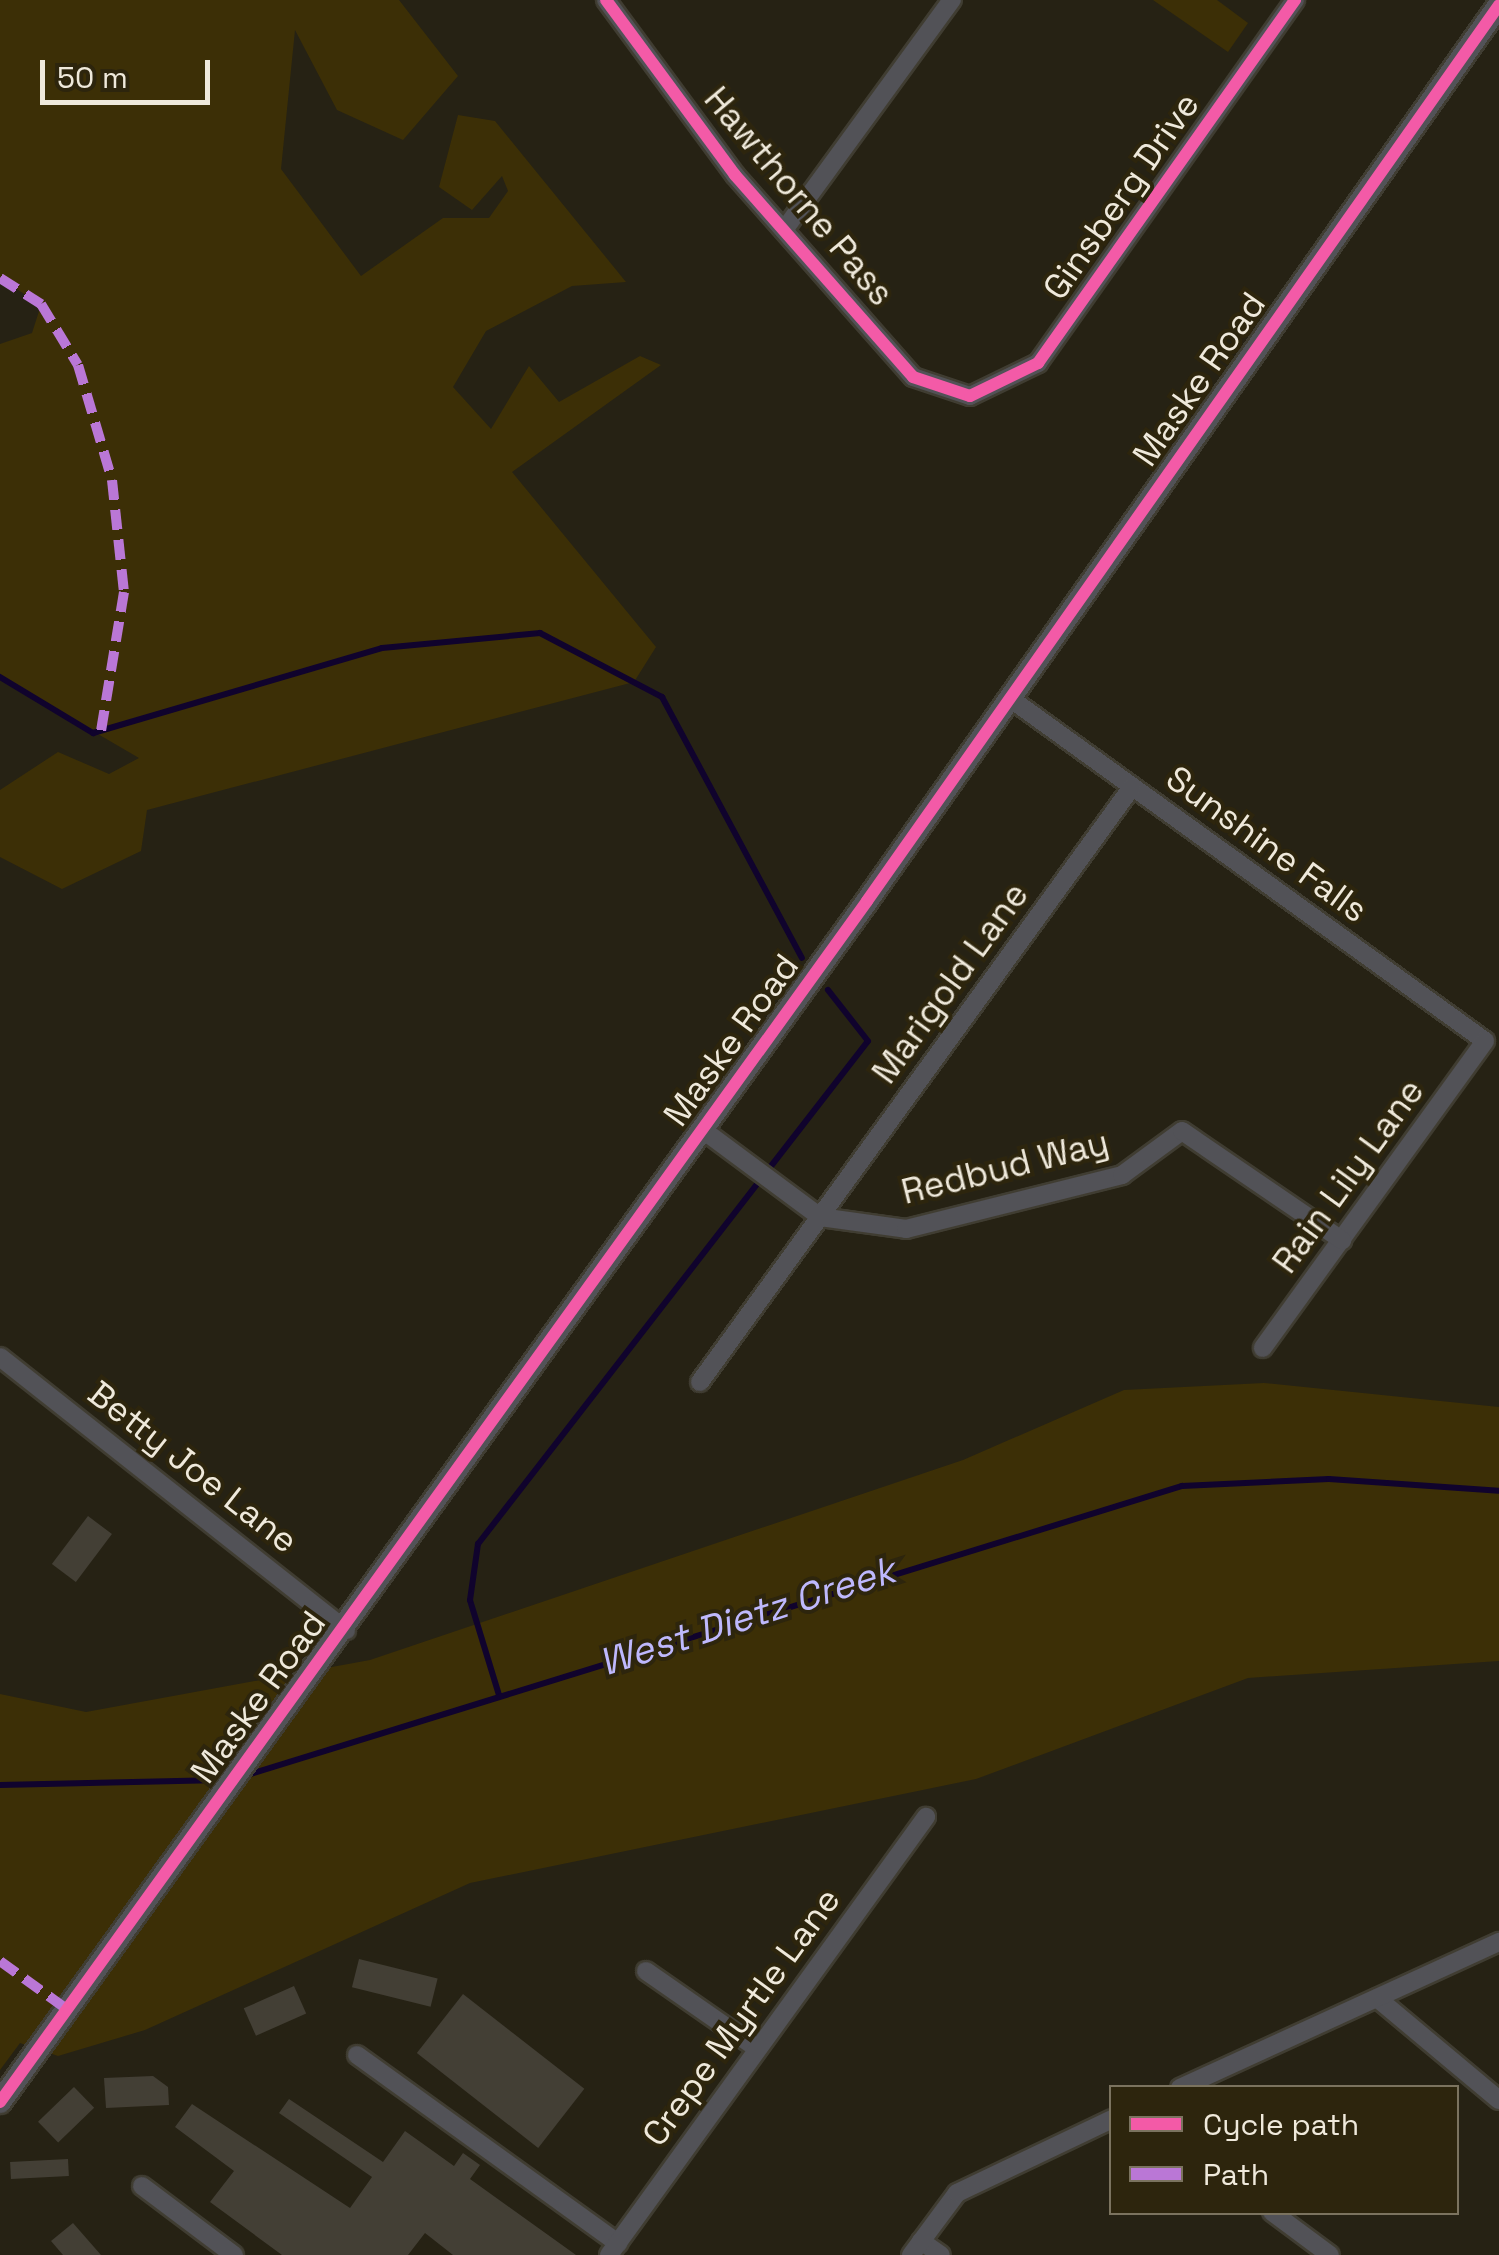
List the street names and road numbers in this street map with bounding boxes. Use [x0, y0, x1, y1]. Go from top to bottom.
street label: Hawthorne Pass [696, 78, 902, 314]
street label: Ginsberg Drive [1034, 85, 1208, 307]
street label: Maske Road [1124, 284, 1274, 474]
street label: Sunshine Falls [1158, 757, 1376, 931]
street label: Marigold Lane [863, 874, 1037, 1092]
street label: Maske Road [655, 946, 807, 1134]
street label: Rain Lily Lane [1264, 1071, 1432, 1281]
street label: Redbud Way [897, 1121, 1113, 1213]
street label: Betty Joe Lane [80, 1372, 306, 1562]
street label: Maske Road [182, 1603, 334, 1791]
street label: Crepe Myrtle Lane [633, 1880, 849, 2154]

